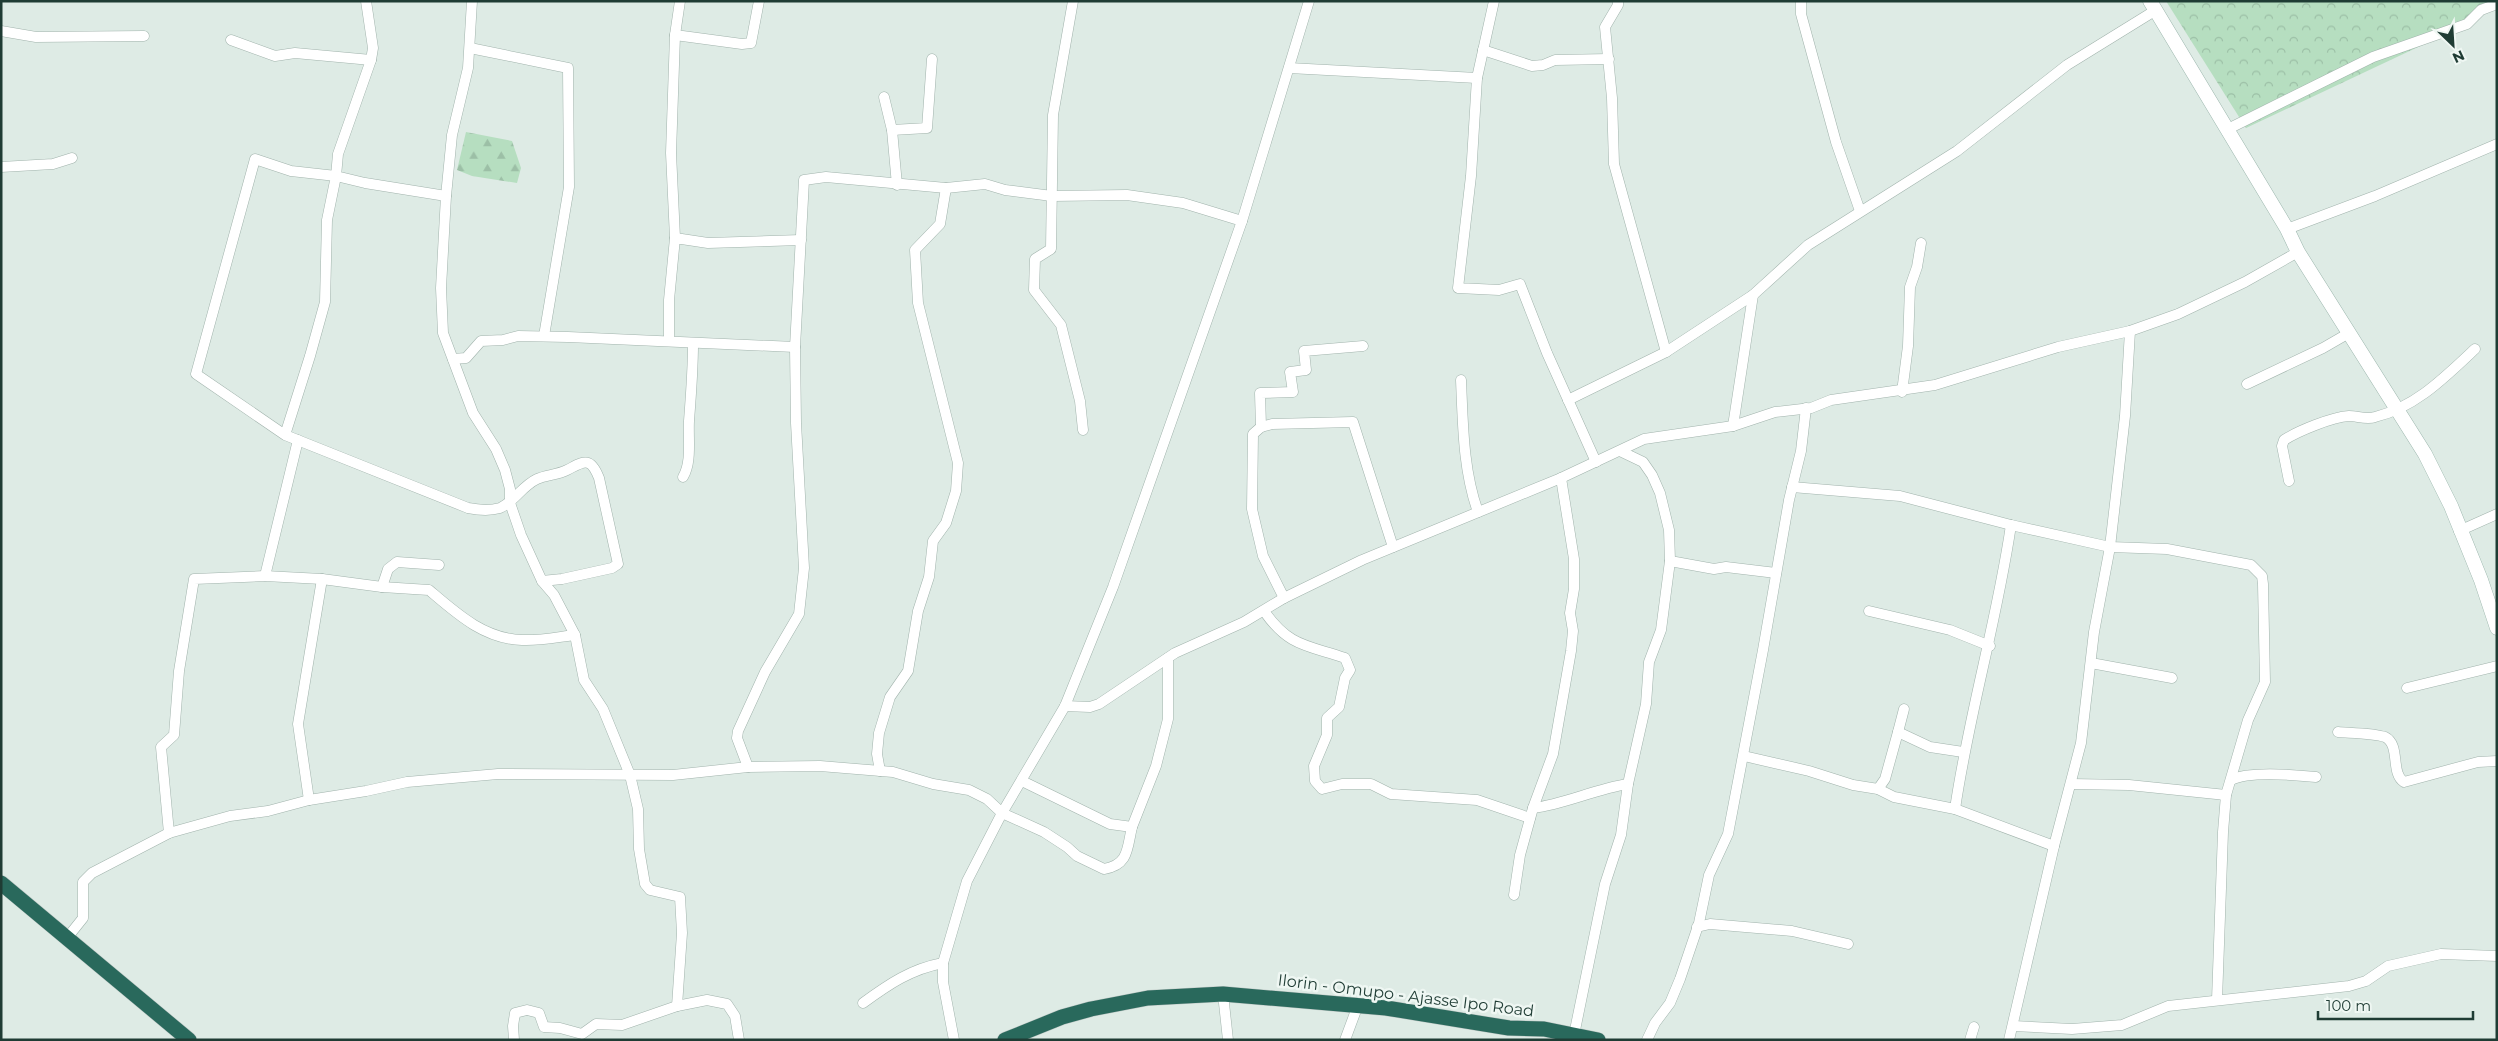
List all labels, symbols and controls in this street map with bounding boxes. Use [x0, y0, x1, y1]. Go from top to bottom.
north arrow [2428, 20, 2478, 70]
text: N [2450, 46, 2467, 67]
street label: Ilorin - Omupo - Ajasse Ipo Road [1277, 970, 1535, 1021]
scale bar [2318, 988, 2473, 1020]
text: 100 m [2326, 996, 2371, 1015]

